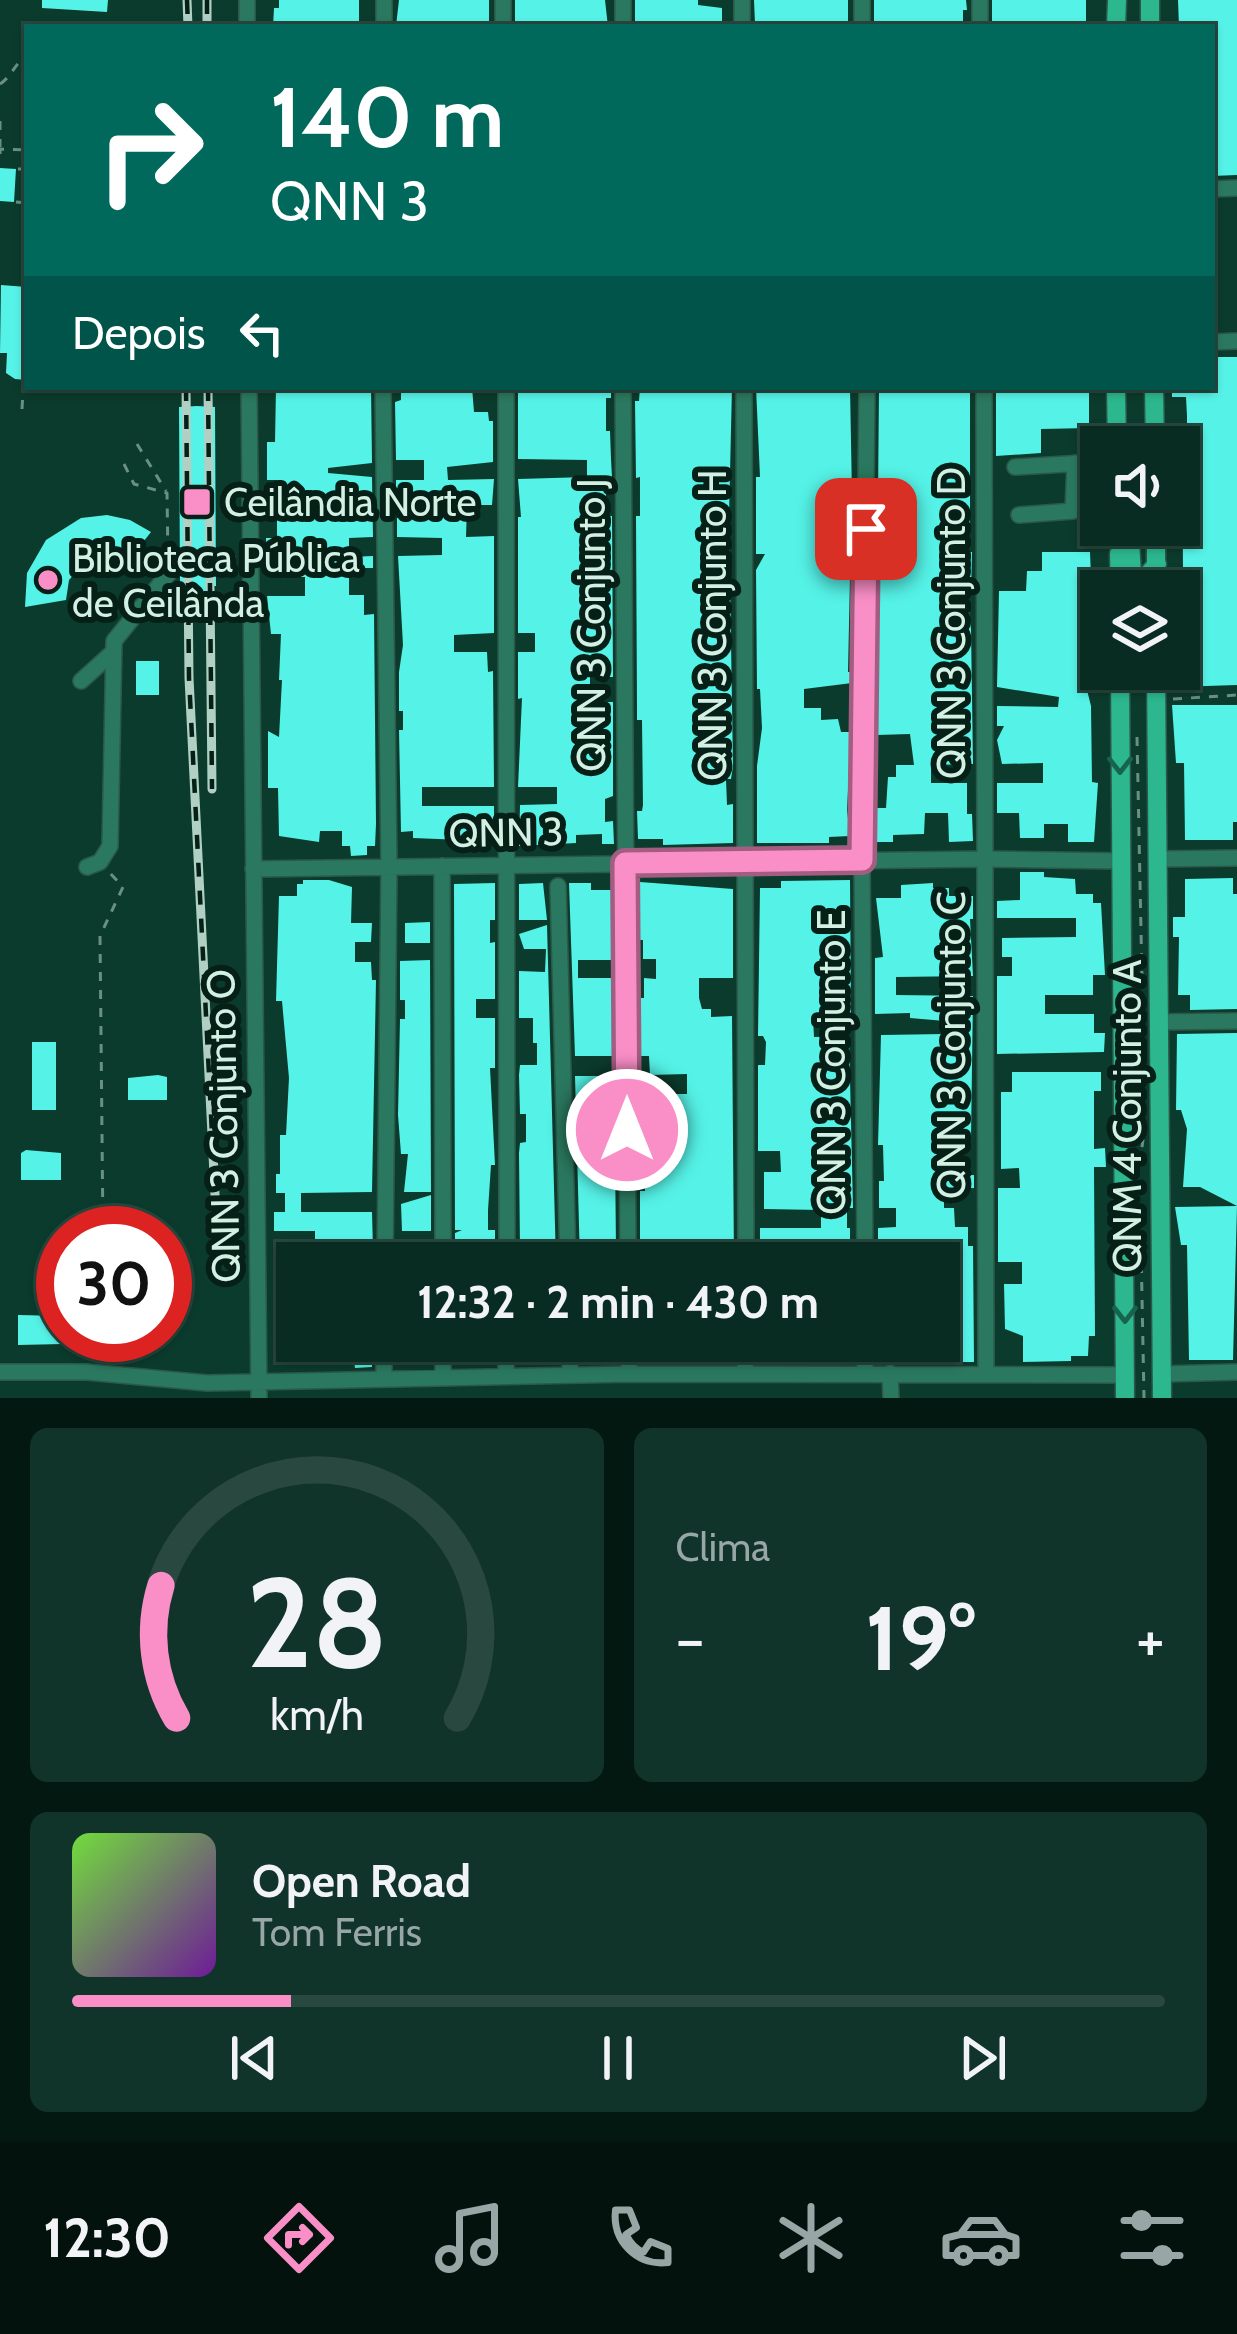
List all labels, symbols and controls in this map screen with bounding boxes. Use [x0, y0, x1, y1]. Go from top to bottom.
text: 140 m [270, 66, 504, 168]
icon: right [72, 72, 228, 228]
text: QNN 3 [270, 168, 429, 234]
icon: left [229, 300, 295, 366]
text: Depois [72, 306, 205, 360]
map controls [1080, 426, 1200, 690]
button: sound [1080, 426, 1200, 546]
street label: QNN 3 Conjunto D [927, 467, 975, 779]
street label: QNN 3 Conjunto H [688, 469, 736, 781]
place label: Ceilândia Norte [224, 478, 477, 526]
street label: QNN 3 Conjunto J [567, 478, 615, 772]
pin [815, 478, 917, 580]
marker: Ceilândia Norte [181, 486, 213, 518]
icon: arrive [833, 496, 899, 562]
place label: Biblioteca Pública de Ceilânda [72, 534, 360, 627]
marker: Biblioteca Pública de Ceilânda [35, 567, 61, 593]
button: layers [1080, 570, 1200, 690]
one-way arrow [1107, 757, 1133, 775]
street label: QNN 3 [448, 807, 564, 857]
street label: QNN 3 Conjunto C [927, 891, 975, 1199]
street label: QNN 3 Conjunto E [807, 909, 855, 1215]
street label: QNM 4 Conjunto A [1103, 959, 1151, 1273]
street label: QNN 3 Conjunto O [196, 969, 250, 1283]
position arrow [564, 1067, 690, 1193]
speed limit sign: 30 [36, 1206, 192, 1362]
text: 12:32 · 2 min · 430 m [417, 1275, 819, 1329]
one-way arrow [1112, 1306, 1138, 1324]
text: Clima [676, 1523, 770, 1571]
text: 28 [246, 1547, 387, 1698]
text: 19° [865, 1583, 975, 1693]
text: − [676, 1598, 705, 1679]
text: + [1136, 1598, 1165, 1679]
text: km/h [270, 1689, 364, 1741]
text: Open Road [252, 1854, 471, 1908]
text: Tom Ferris [252, 1908, 422, 1956]
icon: previous [221, 2025, 287, 2091]
icon: pause [585, 2025, 651, 2091]
icon: next [950, 2025, 1016, 2091]
icon: directions [257, 2196, 341, 2280]
icon: music [428, 2196, 512, 2280]
icon: phone [598, 2196, 682, 2280]
icon: climate [769, 2196, 853, 2280]
icon: car [939, 2196, 1023, 2280]
icon: filters [1110, 2196, 1194, 2280]
text: 12:30 [43, 2205, 171, 2271]

